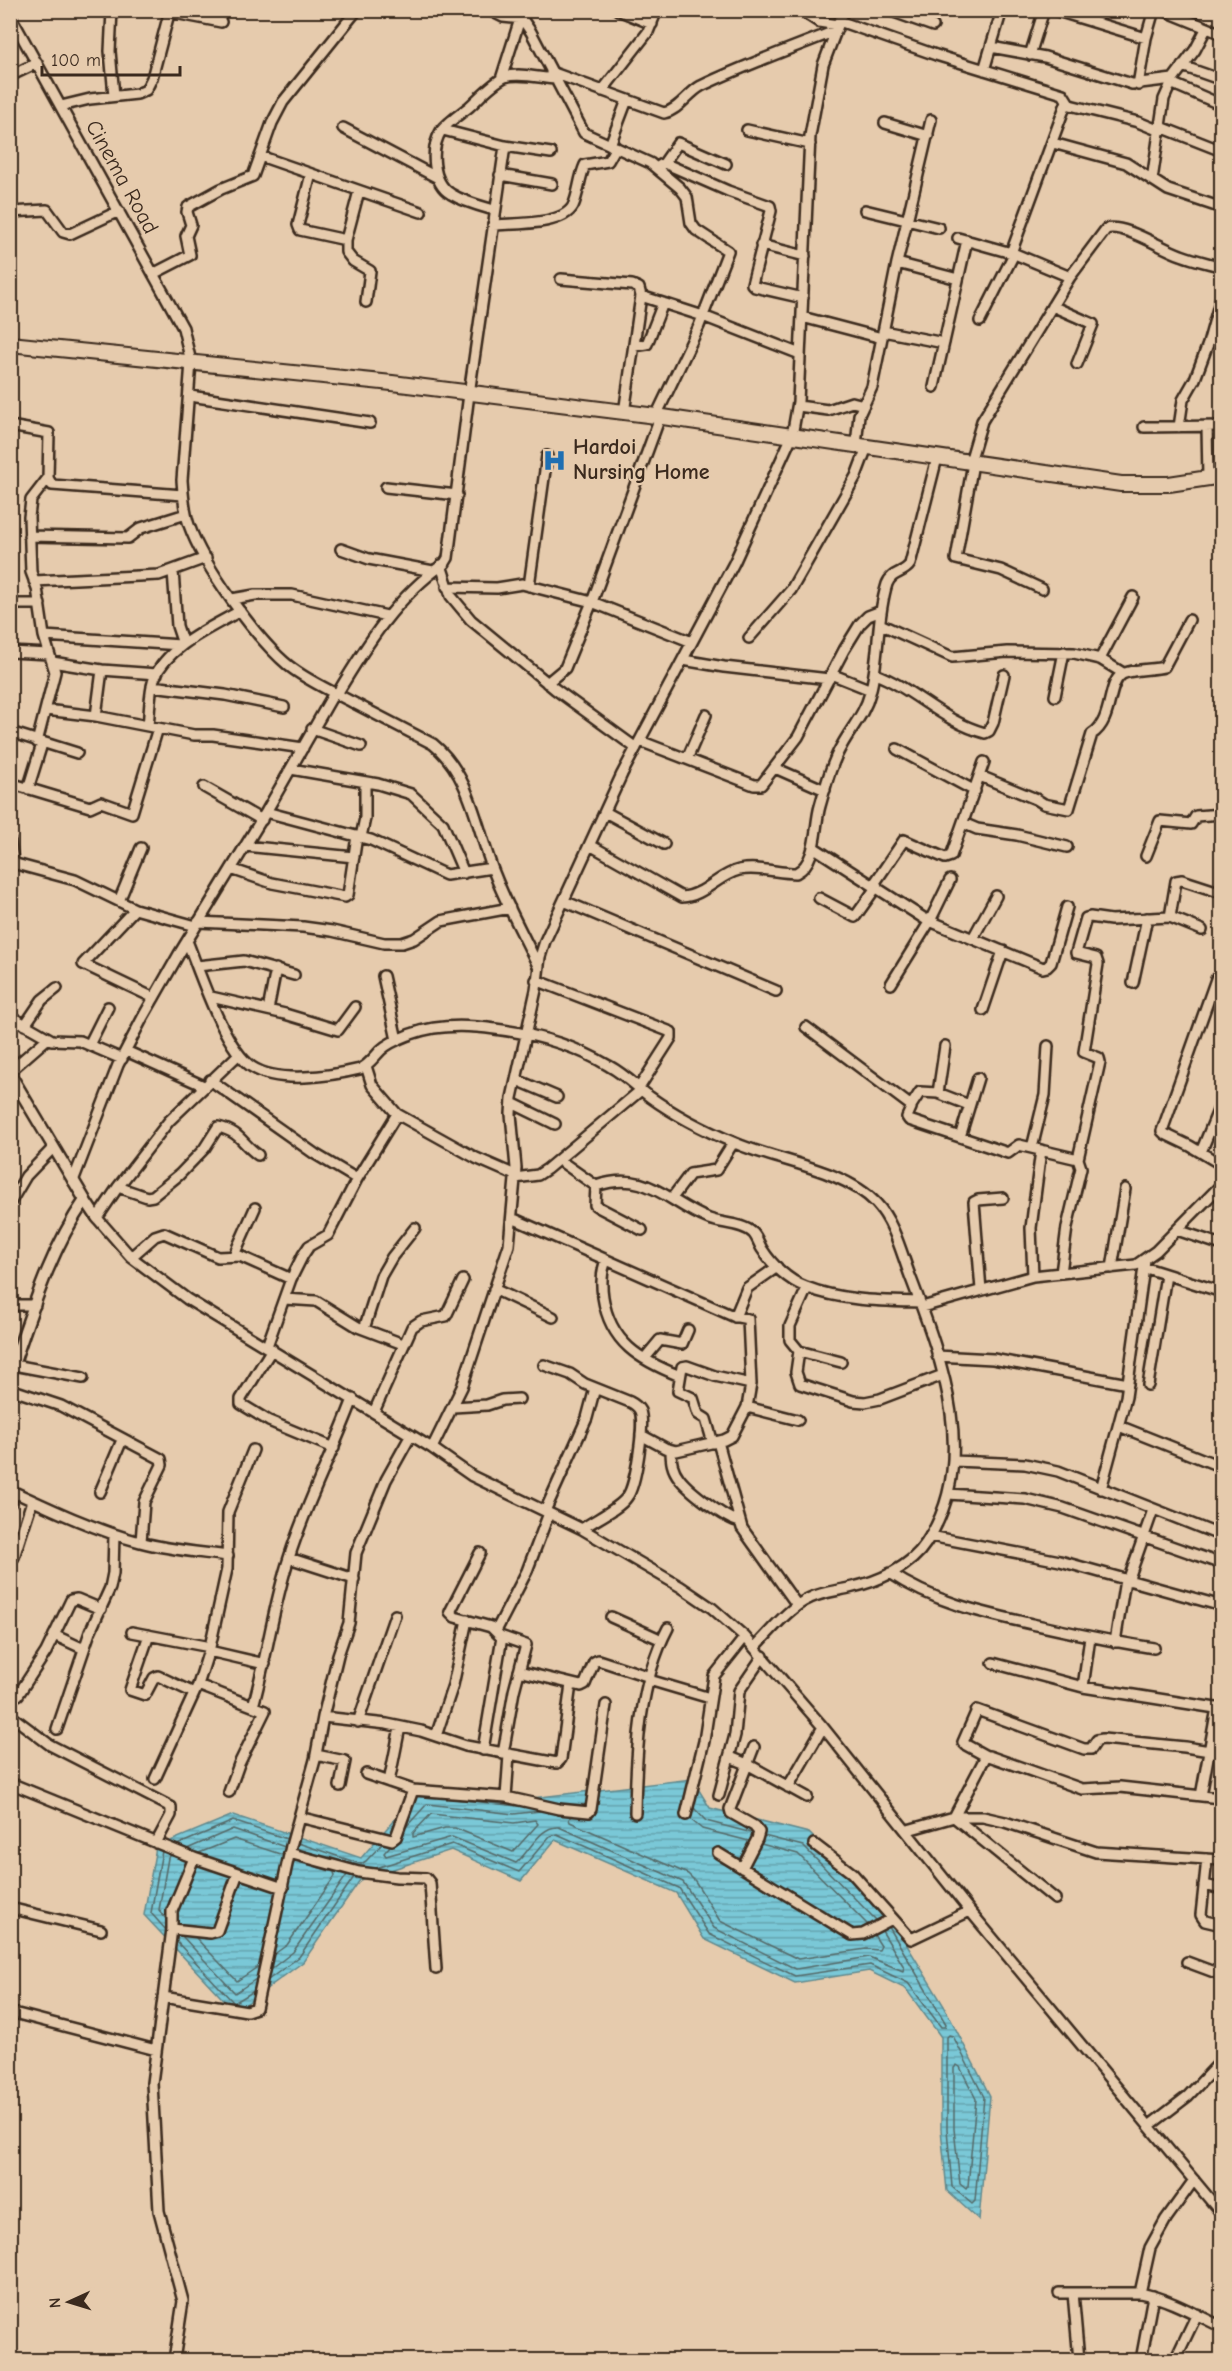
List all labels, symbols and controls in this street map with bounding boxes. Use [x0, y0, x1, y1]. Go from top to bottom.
scale bar [42, 39, 180, 77]
text: 100 m [51, 50, 101, 71]
street label: Cinema Road [80, 116, 164, 238]
place label: Hardoi Nursing Home [573, 434, 710, 485]
hospital icon: Hardoi Nursing Home [542, 447, 568, 473]
north arrow [39, 2272, 99, 2332]
text: N [46, 2297, 64, 2309]

